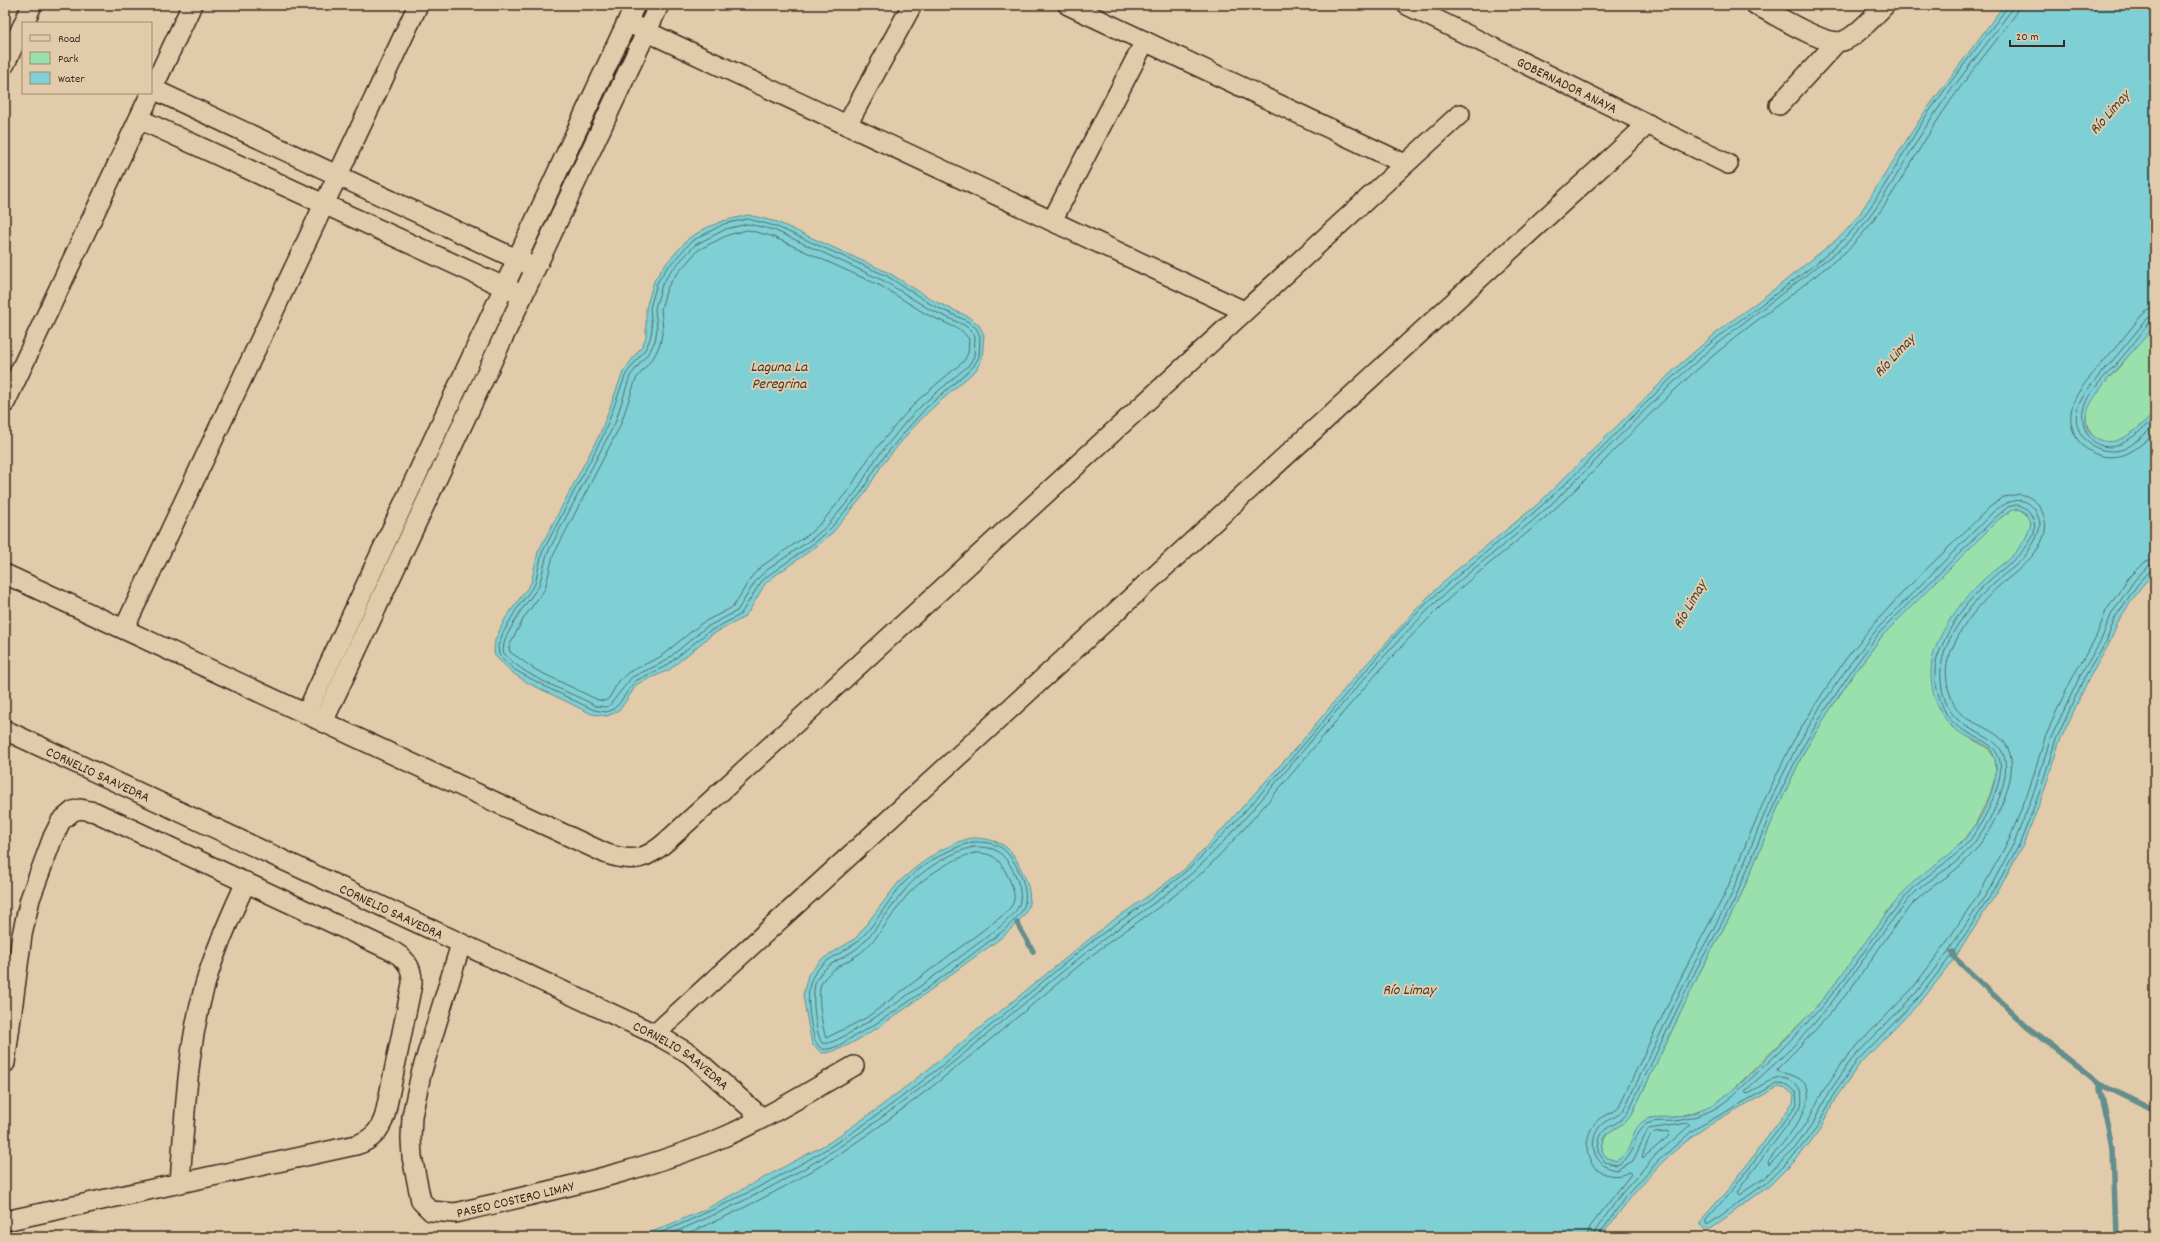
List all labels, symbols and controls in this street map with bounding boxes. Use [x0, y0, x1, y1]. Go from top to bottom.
legend [22, 22, 152, 94]
scale bar [2010, 22, 2064, 48]
text: 20 m [2016, 29, 2039, 46]
text: Road [58, 31, 80, 48]
text: Park [58, 51, 79, 68]
street label: GOBERNADOR ANAYA [1513, 53, 1620, 120]
text: Water [58, 71, 85, 88]
water label: Río Limay [2085, 85, 2137, 140]
water label: Río Limay [1870, 328, 1923, 383]
water label: Laguna La Peregrina [751, 357, 808, 396]
water label: Río Limay [1668, 575, 1714, 633]
street label: CORNELIO SAAVEDRA [42, 743, 153, 809]
street label: CORNELIO SAAVEDRA [336, 880, 447, 946]
water label: Río Limay [1383, 980, 1437, 1002]
street label: CORNELIO SAAVEDRA [629, 1017, 733, 1096]
street label: PASEO COSTERO LIMAY [455, 1177, 577, 1224]

